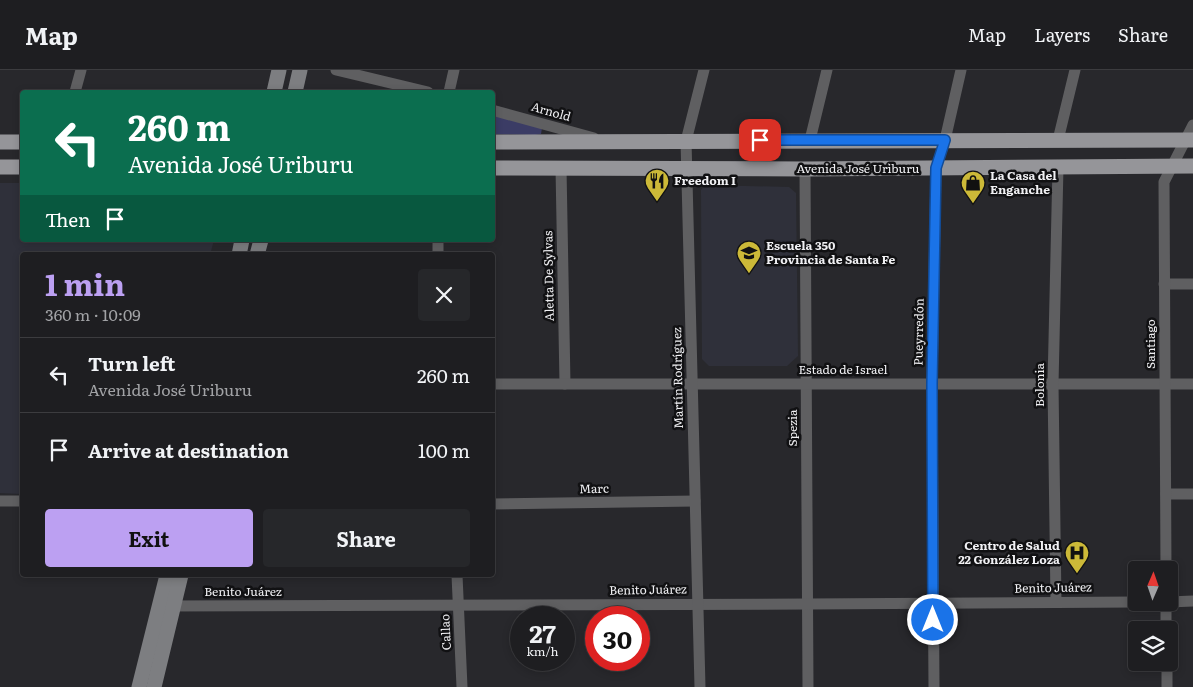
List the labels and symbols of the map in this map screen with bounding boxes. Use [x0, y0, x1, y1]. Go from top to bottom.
street label: Arnold [529, 97, 574, 125]
pin [739, 119, 781, 161]
street label: Avenida José Uriburu [797, 159, 920, 177]
place label: La Casa del Enganche [990, 166, 1057, 198]
restaurant icon: Freedom I [644, 168, 670, 202]
shop icon: La Casa del Enganche [960, 170, 986, 204]
place label: Freedom I [674, 171, 736, 189]
street label: Aletta De Sylvas [538, 230, 558, 322]
place label: Escuela 350 Provincia de Santa Fe [766, 236, 896, 268]
school or university icon: Escuela 350 Provincia de Santa Fe [736, 240, 762, 274]
street label: Pueyrredón [908, 298, 928, 366]
street label: Santiago [1141, 319, 1159, 369]
street label: Martín Rodríguez [667, 327, 687, 429]
street label: Estado de Israel [798, 360, 888, 378]
street label: Bolonia [1030, 362, 1048, 407]
street label: Spezia [783, 409, 801, 447]
street label: Marc [579, 479, 609, 497]
place label: Centro de Salud 22 González Loza [958, 536, 1060, 568]
hospital icon: Centro de Salud 22 González Loza [1064, 540, 1090, 574]
north arrow [1128, 561, 1178, 611]
street label: Benito Juárez [1014, 577, 1092, 597]
street label: Benito Juárez [609, 579, 687, 599]
street label: Benito Juárez [204, 582, 282, 600]
position arrow [906, 593, 958, 645]
speed limit sign: 30 [585, 606, 650, 671]
street label: Callao [435, 613, 455, 651]

